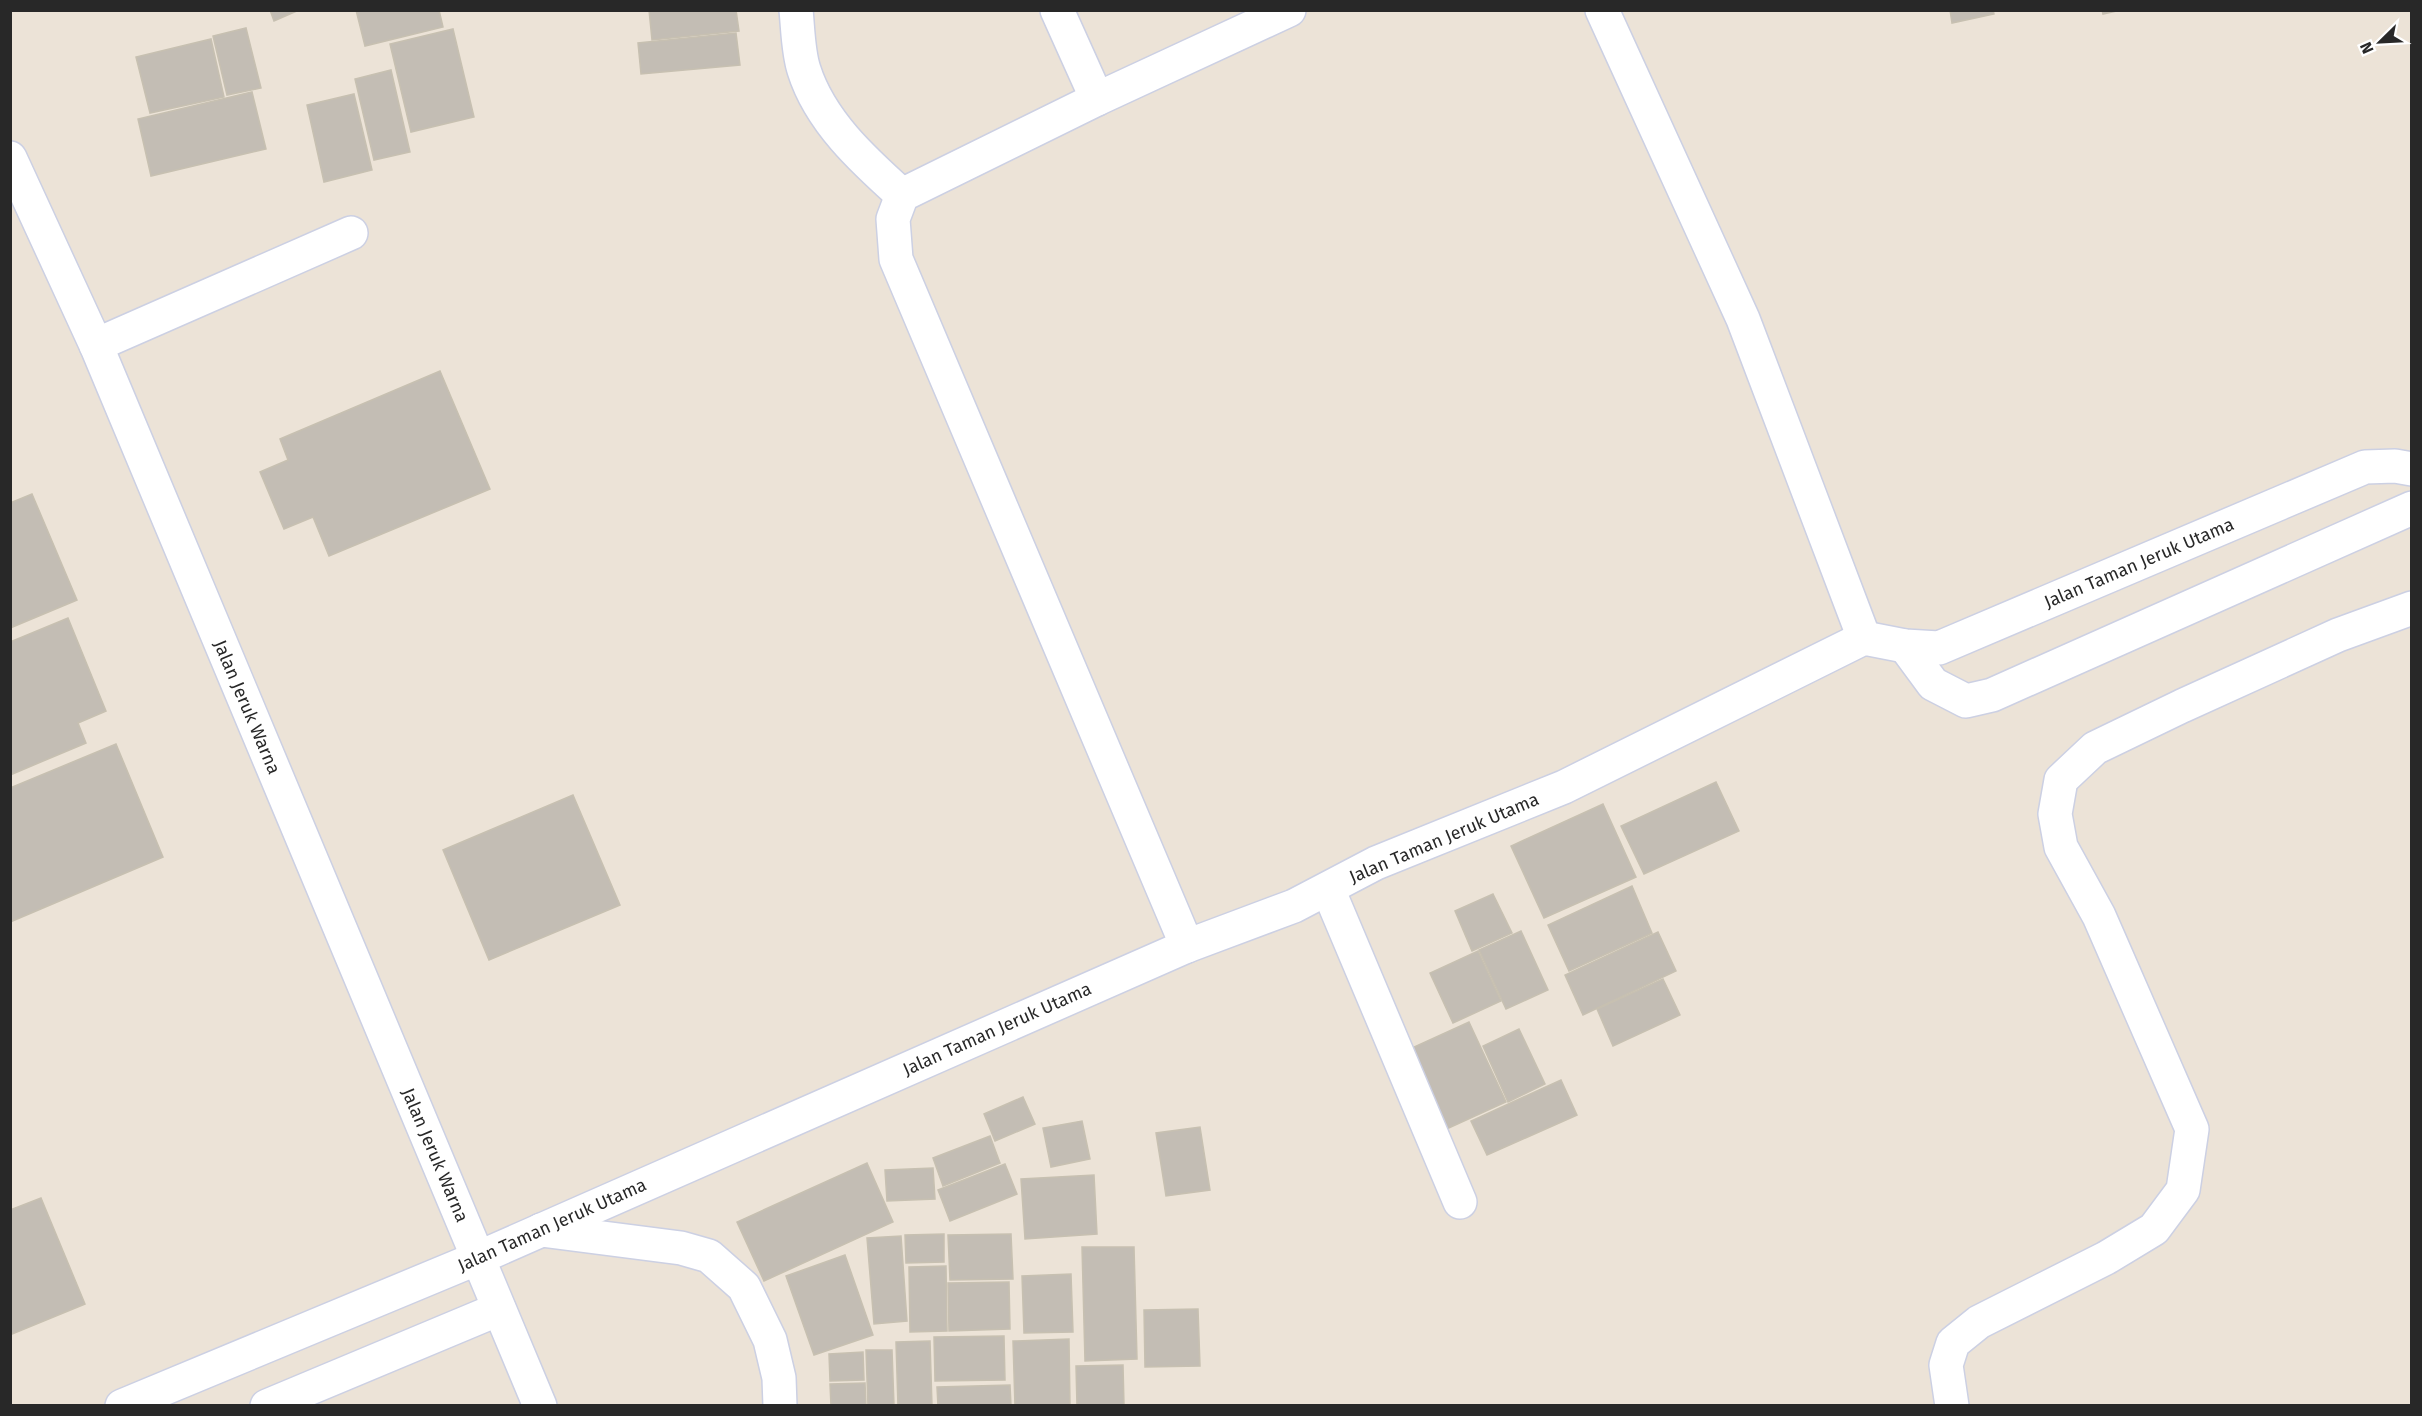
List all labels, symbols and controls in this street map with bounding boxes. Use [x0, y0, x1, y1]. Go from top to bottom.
north arrow [2350, 12, 2410, 72]
text: N [2356, 39, 2378, 57]
street label: Jalan Taman Jeruk Utama [2041, 513, 2237, 613]
street label: Jalan Jeruk Warna [209, 637, 285, 777]
street label: Jalan Taman Jeruk Utama [1346, 788, 1542, 888]
street label: Jalan Taman Jeruk Utama [899, 977, 1095, 1081]
street label: Jalan Jeruk Warna [397, 1085, 473, 1225]
street label: Jalan Taman Jeruk Utama [454, 1173, 650, 1277]

